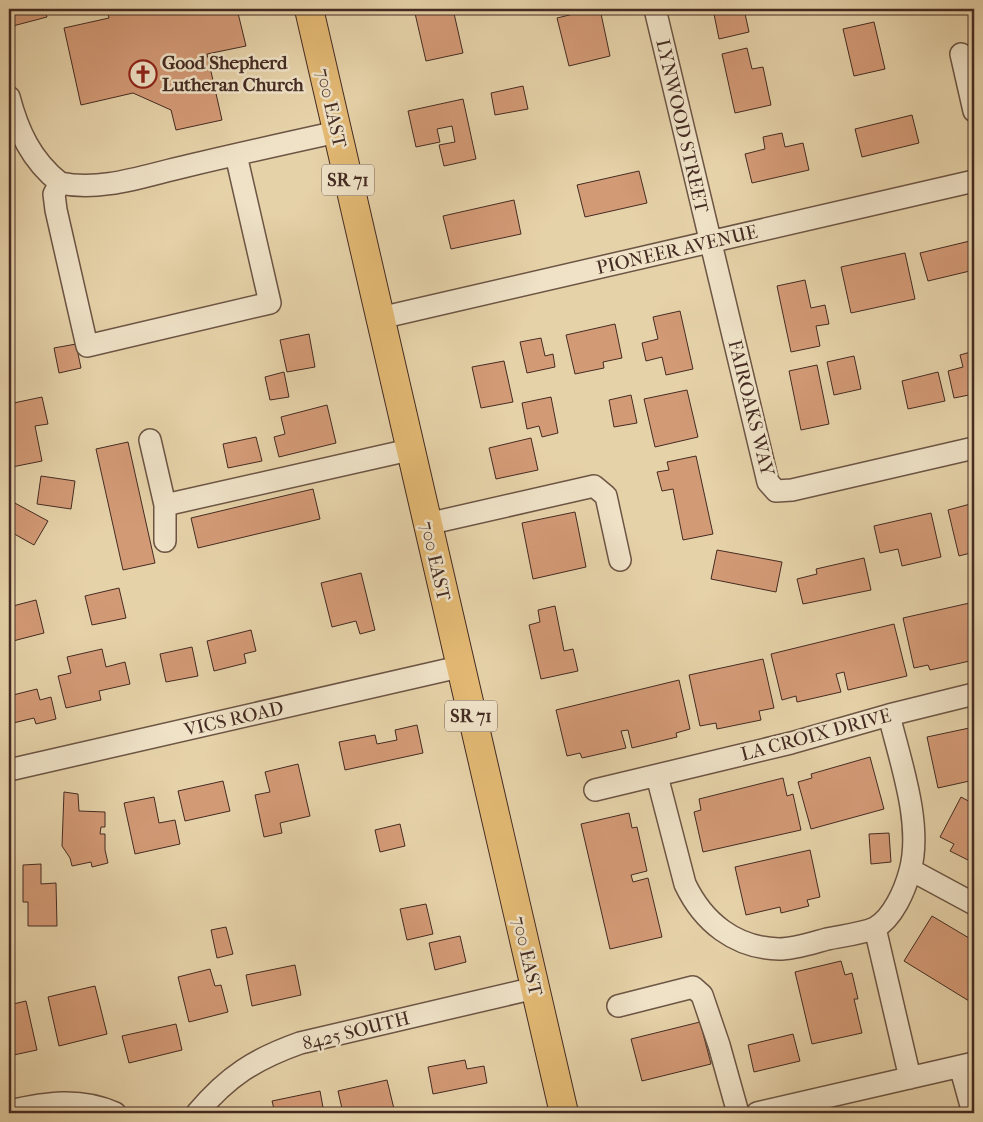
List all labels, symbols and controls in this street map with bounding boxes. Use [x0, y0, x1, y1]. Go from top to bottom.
street label: LYNWOOD STREET [651, 37, 713, 215]
place label: Good Shepherd Lutheran Church [162, 52, 304, 96]
church icon: Good Shepherd Lutheran Church [128, 59, 158, 89]
street label: 700 EAST [311, 66, 351, 150]
road number: SR 71 [322, 164, 374, 196]
street label: PIONEER AVENUE [594, 221, 760, 279]
street label: FAIROAKS WAY [723, 338, 779, 479]
street label: 700 EAST [415, 519, 455, 603]
street label: VICS ROAD [181, 697, 286, 741]
road number: SR 71 [445, 700, 497, 731]
street label: LA CROIX DRIVE [738, 704, 894, 766]
street label: 700 EAST [507, 914, 547, 998]
street label: 8425 SOUTH [300, 1007, 412, 1055]

